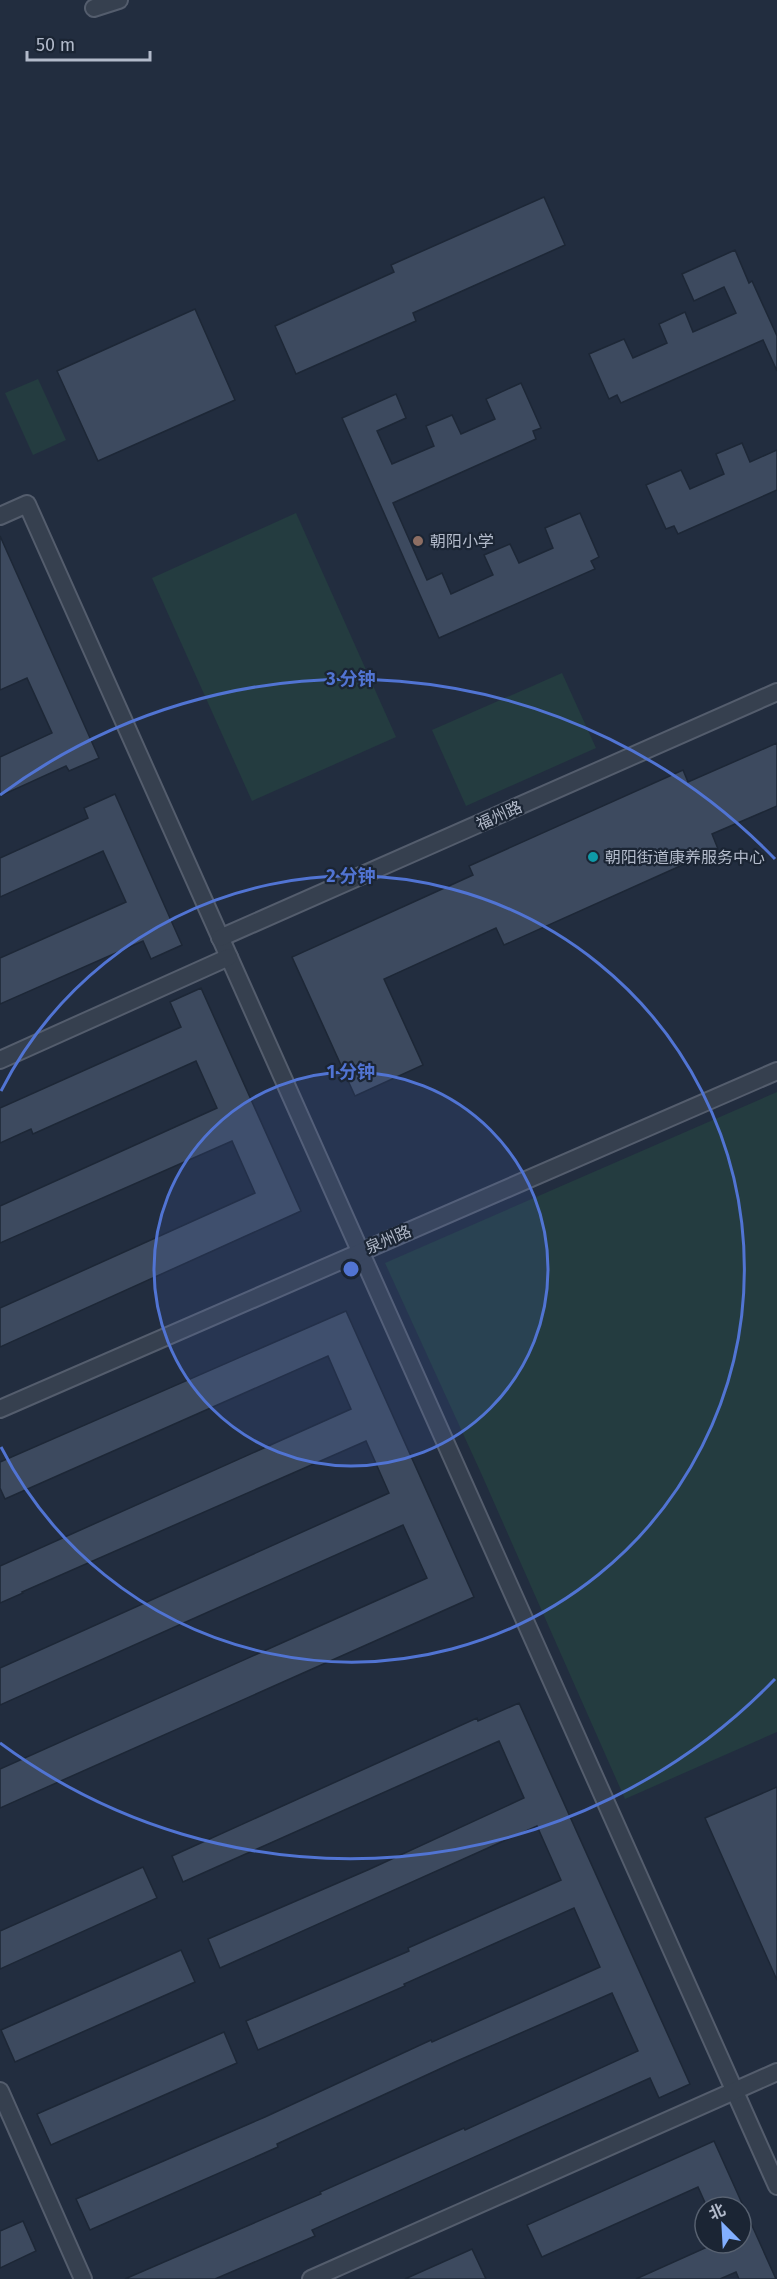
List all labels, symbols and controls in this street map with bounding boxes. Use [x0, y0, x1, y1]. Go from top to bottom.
scale bar [27, 24, 150, 62]
text: 50 m [36, 34, 75, 56]
place label: 朝阳小学 [430, 532, 494, 551]
marker: 朝阳小学 [411, 534, 425, 548]
text: 3 分钟 [325, 668, 376, 690]
street label: 福州路 [473, 797, 525, 834]
place label: 朝阳街道康养服务中心 [605, 848, 765, 867]
marker: 朝阳街道康养服务中心 [586, 850, 600, 864]
text: 2 分钟 [326, 865, 376, 887]
text: 1 分钟 [327, 1061, 375, 1083]
street label: 泉州路 [362, 1221, 414, 1258]
centre of rings [341, 1259, 361, 1279]
north arrow [693, 2195, 753, 2255]
text: 北 [706, 2200, 728, 2224]

